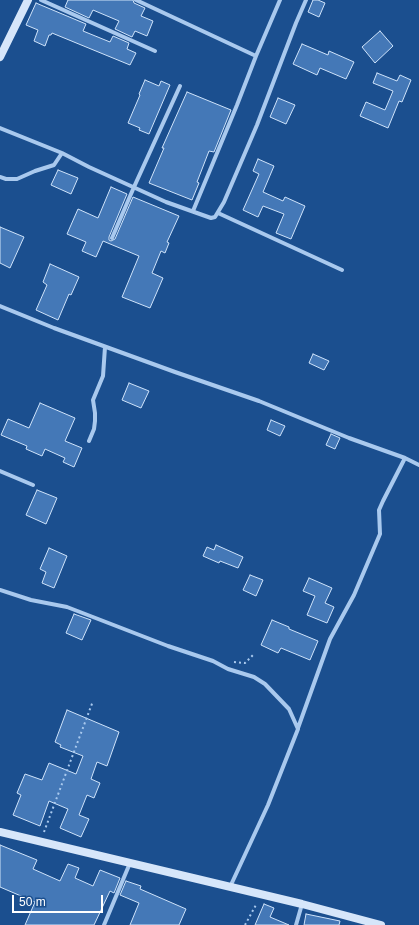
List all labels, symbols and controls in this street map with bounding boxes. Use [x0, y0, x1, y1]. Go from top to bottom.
scale bar [14, 887, 105, 913]
text: 50 m [19, 895, 46, 909]

